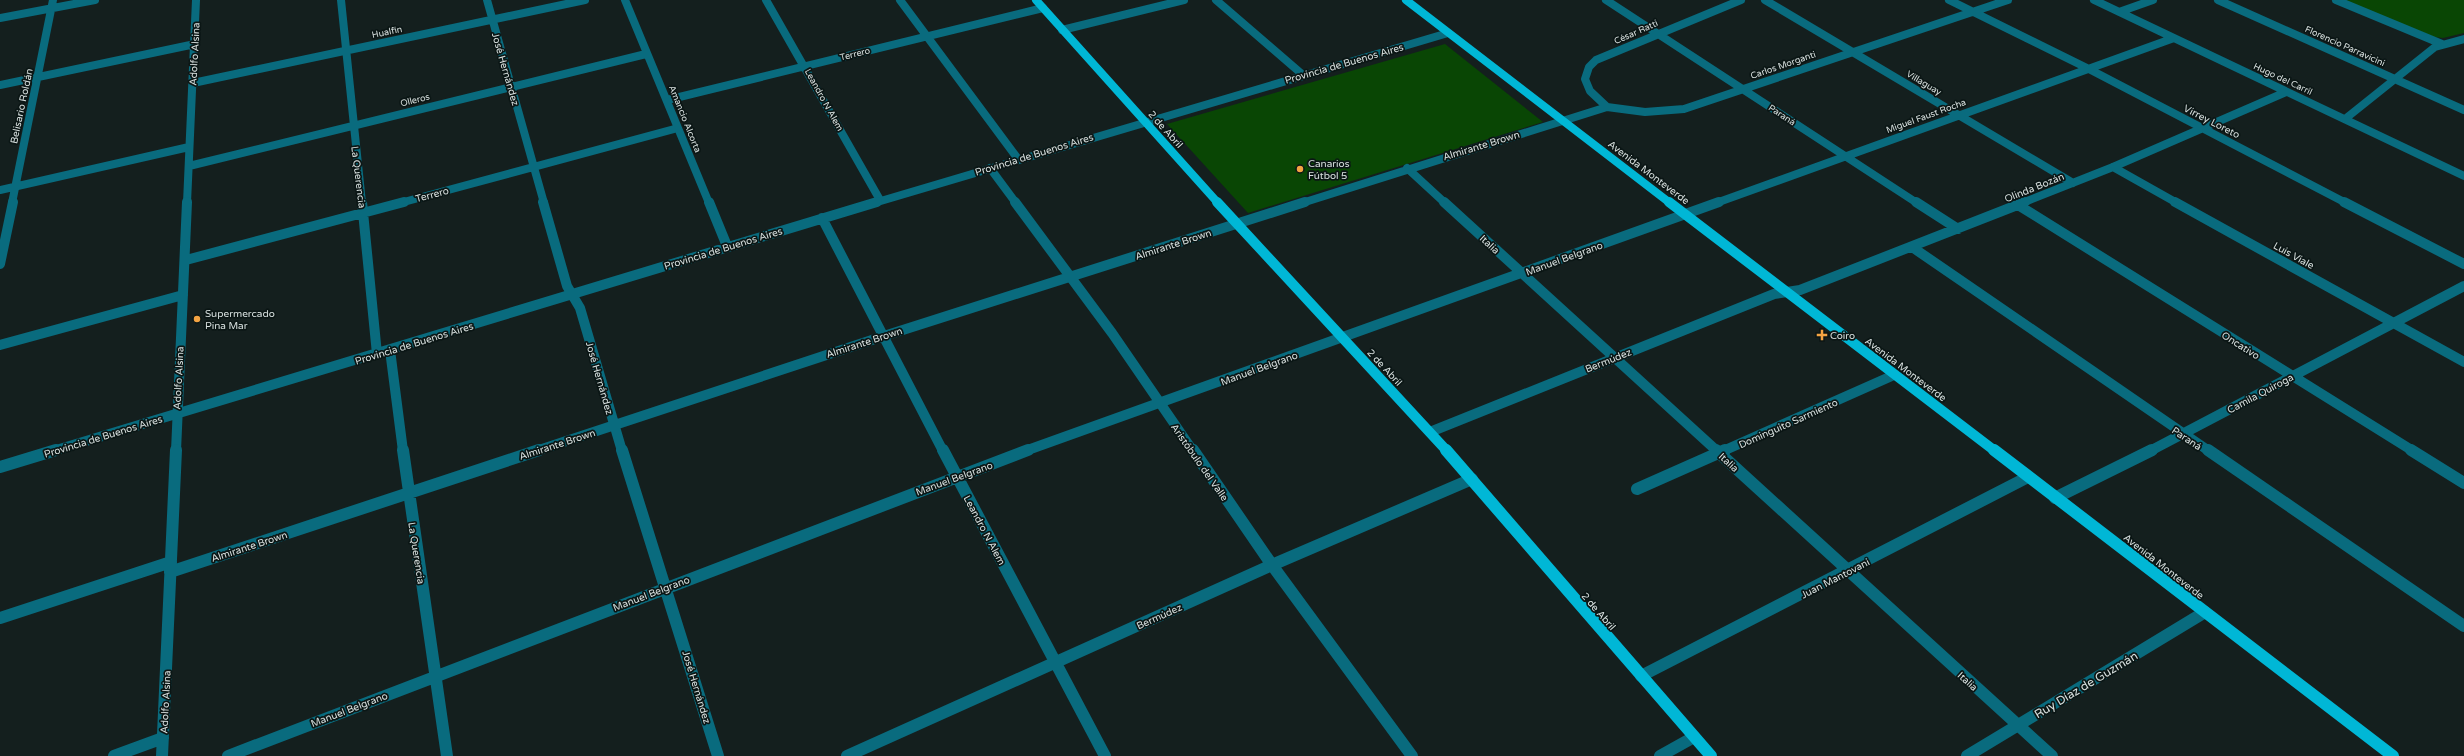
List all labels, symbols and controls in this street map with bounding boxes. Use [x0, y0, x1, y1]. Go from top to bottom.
street label: César Ratti [1613, 18, 1660, 47]
street label: Adolfo Alsina [187, 22, 203, 86]
street label: Hualfin [371, 24, 403, 41]
street label: Florencio Parravicini [2303, 24, 2386, 69]
street label: José Hernández [489, 31, 521, 107]
street label: Provincia de Buenos Aires [1283, 41, 1405, 87]
street label: Terrero [839, 45, 872, 64]
street label: Carlos Morganti [1749, 49, 1817, 82]
street label: Hugo del Carril [2252, 61, 2314, 98]
street label: Belisario Roldán [8, 67, 36, 145]
street label: Leandro N Alem [802, 67, 845, 133]
street label: Villaguay [1904, 69, 1943, 98]
street label: Amancio Alcorta [666, 84, 703, 154]
street label: Olleros [399, 92, 431, 109]
street label: Miguel Faust Rocha [1885, 97, 1968, 136]
street label: Paraná [1766, 103, 1797, 128]
street label: Virrey Loreto [2181, 103, 2242, 141]
street label: 2 de Abril [1145, 109, 1185, 151]
street label: Almirante Brown [1441, 129, 1521, 163]
street label: Provincia de Buenos Aires [974, 131, 1095, 179]
street label: Avenida Monteverde [1605, 138, 1692, 207]
street label: La Querencia [348, 145, 368, 209]
place label: Canarios Fútbol 5 [1308, 158, 1350, 182]
marker: Canarios Fútbol 5 [1295, 164, 1305, 174]
street label: Olinda Bozán [2003, 171, 2066, 205]
street label: Terrero [414, 185, 450, 205]
street label: Provincia de Buenos Aires [663, 225, 784, 273]
street label: Almirante Brown [1134, 227, 1213, 263]
street label: Italia [1477, 233, 1502, 257]
street label: Manuel Belgrano [1524, 239, 1605, 278]
street label: Luis Viale [2271, 240, 2316, 272]
place label: Supermercado Pina Mar [205, 308, 275, 332]
marker: Supermercado Pina Mar [192, 314, 202, 324]
street label: Provincia de Buenos Aires [354, 320, 475, 368]
street label: Almirante Brown [825, 325, 904, 361]
street label: Oncativo [2219, 329, 2262, 362]
marker: Coiro [1817, 330, 1827, 340]
place label: Coiro [1830, 330, 1855, 342]
street label: Avenida Monteverde [1862, 335, 1949, 404]
street label: José Hernández [583, 340, 615, 416]
street label: Adolfo Alsina [171, 346, 187, 410]
street label: Bermúdez [1584, 346, 1633, 376]
street label: 2 de Abril [1364, 347, 1404, 389]
street label: Manuel Belgrano [1219, 349, 1300, 388]
street label: Camila Quiroga [2225, 371, 2296, 416]
street label: Dominguito Sarmiento [1737, 397, 1840, 451]
street label: Provincia de Buenos Aires [43, 413, 164, 461]
street label: Aristóbulo del Valle [1168, 422, 1231, 504]
street label: Paraná [2169, 425, 2204, 453]
street label: Almirante Brown [518, 427, 597, 463]
street label: Italia [1716, 451, 1741, 475]
street label: Manuel Belgrano [914, 459, 995, 498]
street label: Leandro N Alem [961, 494, 1008, 567]
street label: La Querencia [405, 521, 427, 585]
street label: Almirante Brown [210, 529, 289, 565]
street label: Avenida Monteverde [2121, 532, 2206, 602]
street label: Juan Mantovani [1799, 556, 1872, 601]
street label: Manuel Belgrano [611, 574, 691, 614]
street label: 2 de Abril [1579, 590, 1618, 633]
street label: Bermúdez [1135, 602, 1184, 632]
street label: José Hernández [679, 649, 713, 725]
street label: Ruy Díaz de Guzmán [2032, 649, 2140, 721]
street label: Adolfo Alsina [158, 670, 174, 734]
street label: Italia [1955, 670, 1980, 694]
street label: Manuel Belgrano [309, 690, 389, 730]

